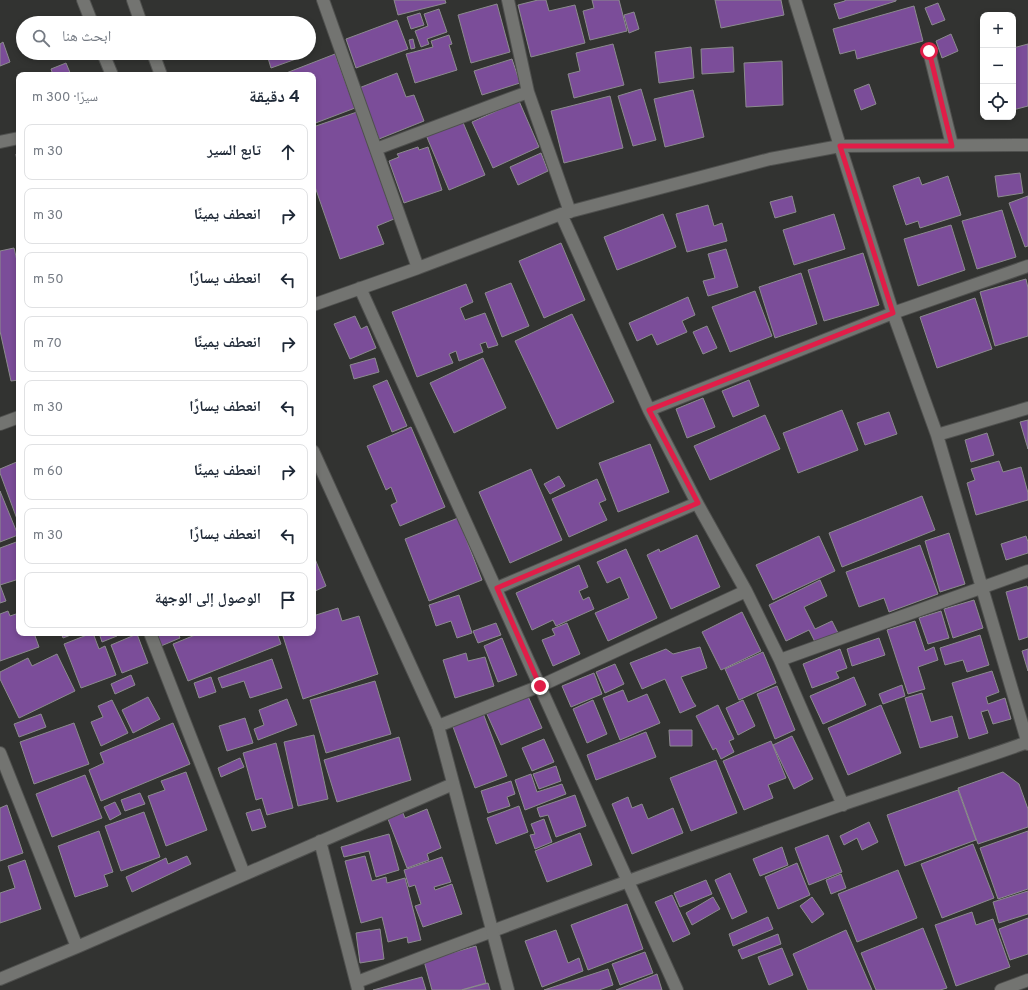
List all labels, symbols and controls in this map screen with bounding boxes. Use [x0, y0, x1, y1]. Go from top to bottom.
map controls [980, 12, 1016, 120]
button: + [980, 12, 1016, 48]
search box [16, 16, 316, 60]
icon: search [30, 27, 52, 49]
text: ابحث هنا [62, 28, 111, 47]
route start [920, 42, 938, 60]
button: − [980, 48, 1016, 84]
button: locate [980, 84, 1016, 120]
text: 4 دقيقة [249, 87, 300, 109]
text: سيرًا · 300 m [32, 90, 98, 106]
icon: ahead [277, 141, 299, 163]
text: تابع السير [207, 142, 261, 161]
text: 30 m [33, 144, 63, 160]
icon: right [277, 205, 299, 227]
text: انعطف يمينًا [194, 206, 261, 225]
text: 30 m [33, 208, 63, 224]
icon: left [277, 269, 299, 291]
text: انعطف يسارًا [189, 270, 261, 289]
text: 50 m [33, 272, 63, 288]
icon: right [277, 333, 299, 355]
text: انعطف يمينًا [194, 334, 261, 353]
text: 70 m [33, 336, 62, 352]
icon: left [277, 397, 299, 419]
text: انعطف يسارًا [189, 398, 261, 417]
text: 30 m [33, 400, 63, 416]
icon: right [277, 461, 299, 483]
text: انعطف يمينًا [194, 462, 261, 481]
text: 60 m [33, 464, 63, 480]
icon: left [277, 525, 299, 547]
text: انعطف يسارًا [189, 526, 261, 545]
text: 30 m [33, 528, 63, 544]
icon: arrive [277, 589, 299, 611]
text: الوصول إلى الوجهة [155, 590, 261, 609]
route end [531, 677, 549, 695]

